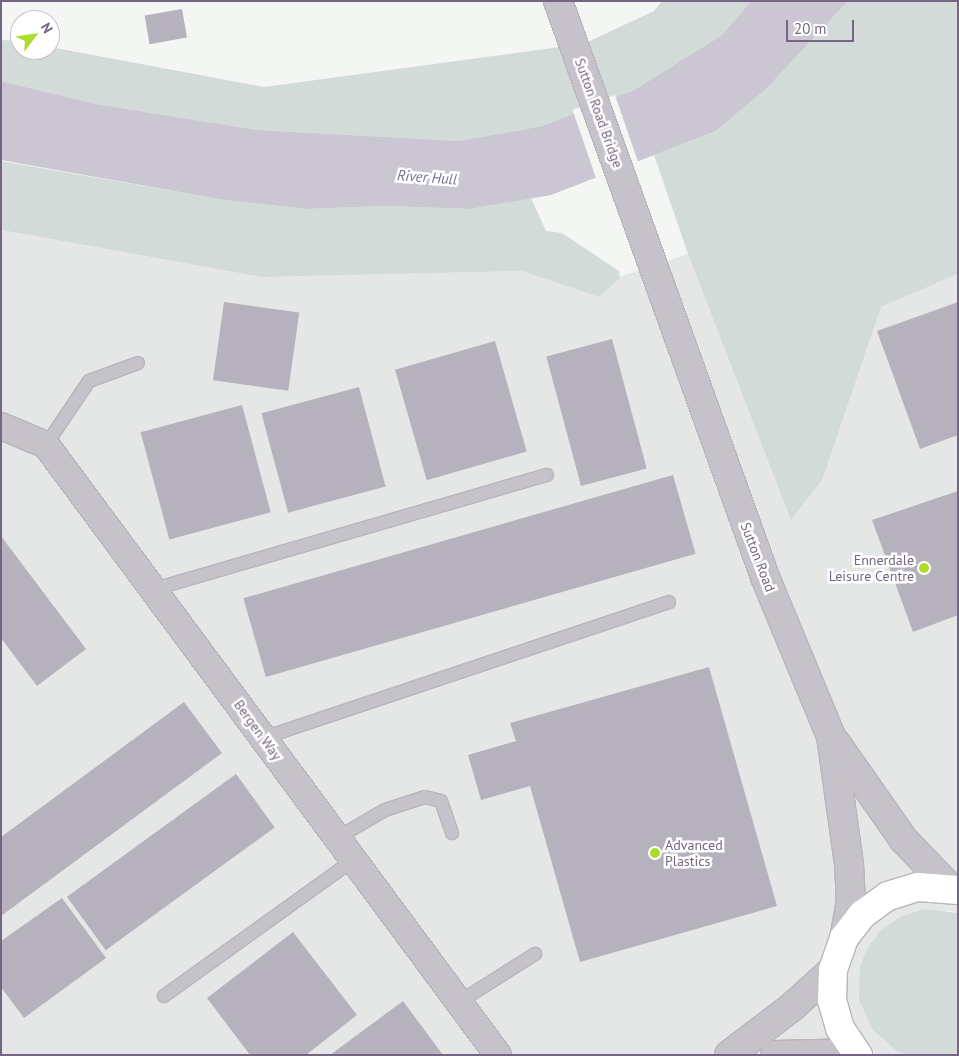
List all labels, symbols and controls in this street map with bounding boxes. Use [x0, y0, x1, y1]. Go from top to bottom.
north arrow [10, 10, 60, 60]
scale bar [789, 10, 856, 42]
text: N [37, 19, 57, 36]
text: 20 m [794, 19, 827, 38]
street label: Sutton Road Bridge [571, 56, 627, 170]
water label: River Hull [397, 166, 457, 188]
street label: Sutton Road [737, 520, 779, 594]
place label: Ennerdale Leisure Centre [829, 552, 914, 584]
marker: Ennerdale Leisure Centre [918, 562, 930, 574]
street label: Bergen Way [230, 697, 286, 763]
place label: Advanced Plastics [665, 837, 723, 870]
marker: Advanced Plastics [649, 847, 661, 859]

